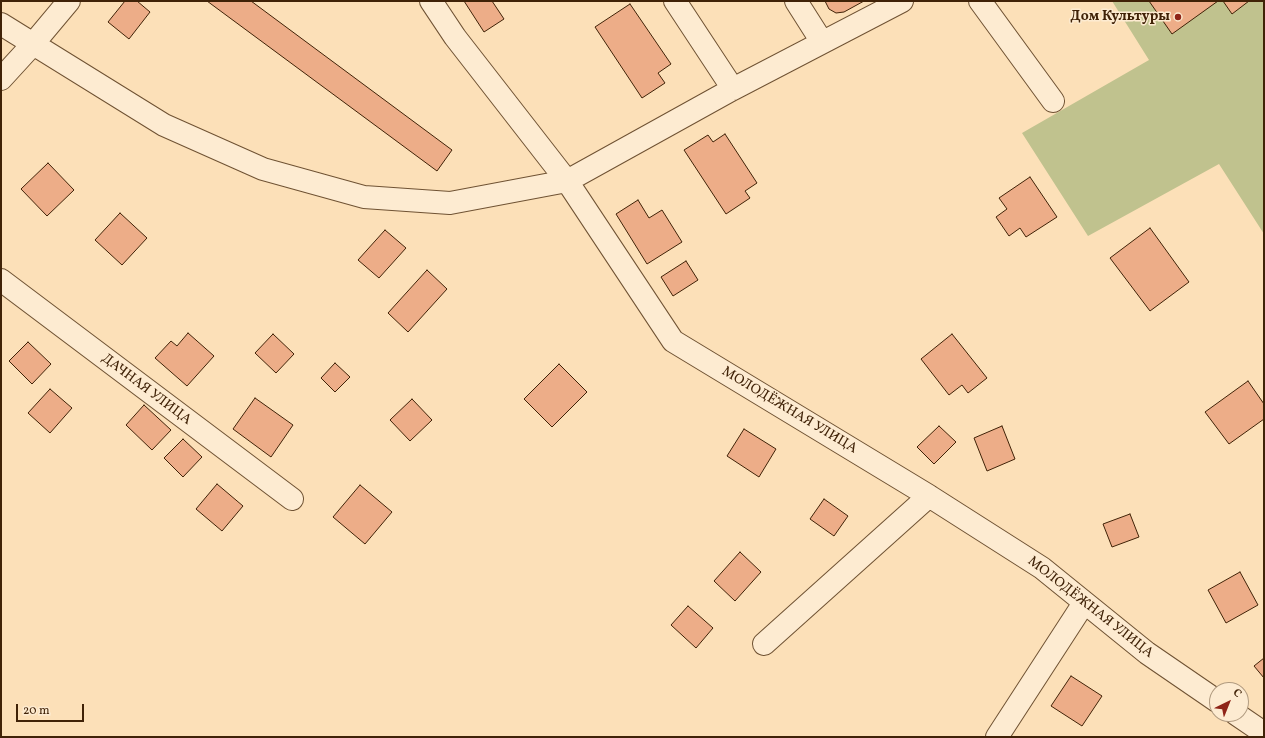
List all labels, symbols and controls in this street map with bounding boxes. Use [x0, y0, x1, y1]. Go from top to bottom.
place label: Дом Культуры [1070, 9, 1170, 25]
marker: Дом Культуры [1173, 12, 1183, 22]
street label: ДАЧНАЯ УЛИЦА [98, 351, 194, 429]
street label: МОЛОДЁЖНАЯ УЛИЦА [718, 364, 860, 458]
street label: МОЛОДЁЖНАЯ УЛИЦА [1024, 554, 1156, 662]
north arrow [1209, 682, 1249, 722]
text: С [1229, 686, 1245, 701]
scale bar [18, 696, 86, 722]
text: 20 m [23, 703, 50, 719]

